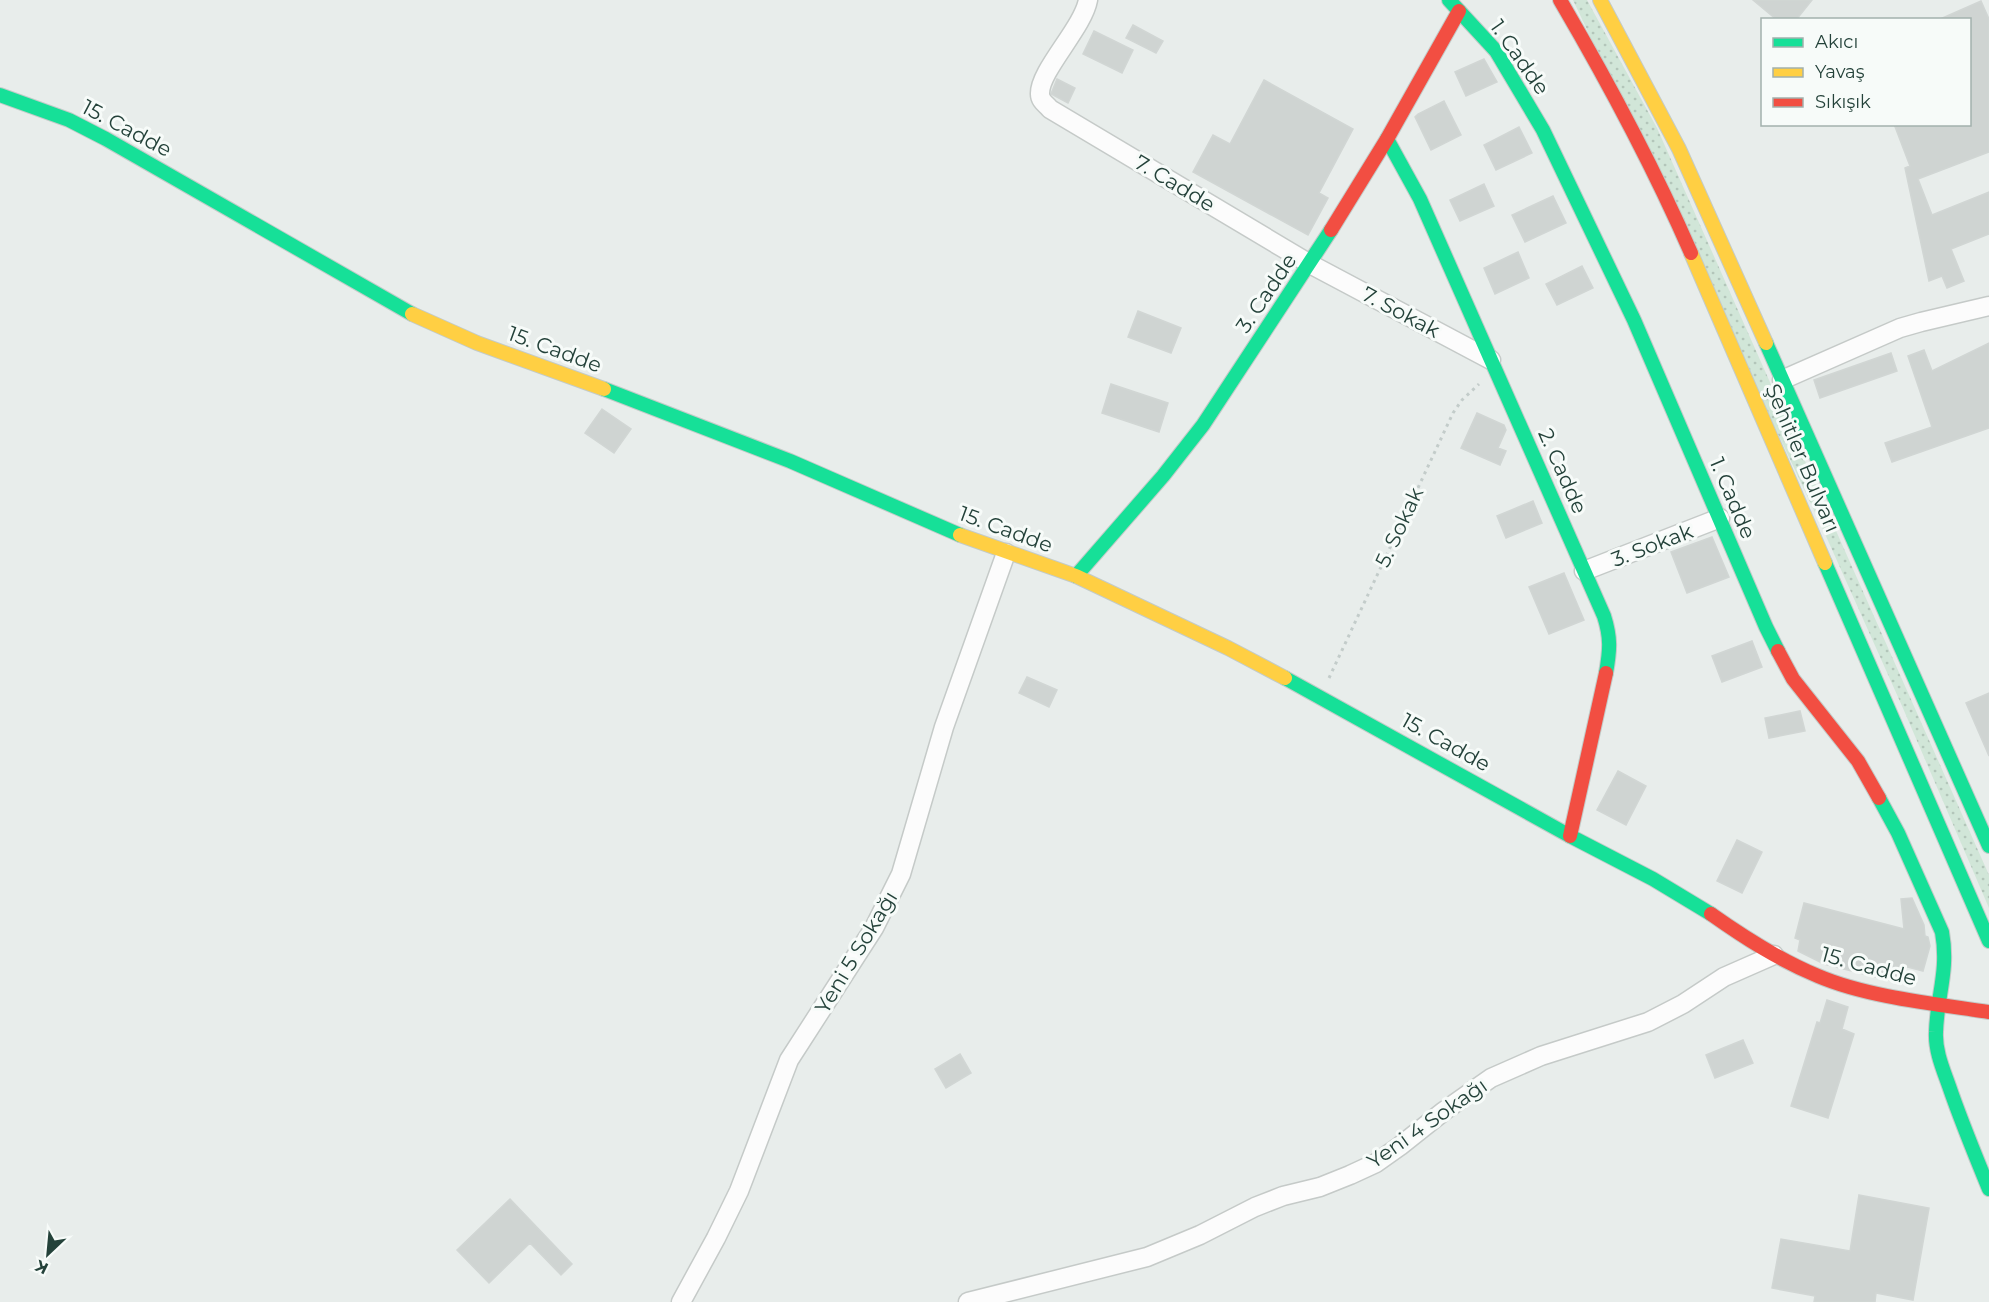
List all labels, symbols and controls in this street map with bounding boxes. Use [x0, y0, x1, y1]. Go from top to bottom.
street label: 1. Cadde [1485, 15, 1555, 99]
legend [1761, 18, 1971, 126]
text: Akıcı [1815, 31, 1858, 53]
text: Yavaş [1815, 61, 1865, 83]
text: Sıkışık [1815, 91, 1871, 113]
street label: 15. Cadde [78, 94, 176, 162]
street label: 7. Cadde [1130, 149, 1220, 217]
street label: 3. Cadde [1230, 249, 1302, 337]
street label: 7. Sokak [1358, 281, 1445, 343]
street label: 15. Cadde [505, 321, 605, 377]
street label: Şehitler Bulvarı [1760, 380, 1846, 536]
street label: 2. Cadde [1533, 425, 1593, 517]
street label: 1. Cadde [1705, 454, 1761, 542]
street label: 5. Sokak [1370, 483, 1429, 571]
street label: 15. Cadde [956, 501, 1056, 557]
street label: 3. Sokak [1608, 518, 1697, 572]
street label: 15. Cadde [1397, 707, 1495, 777]
street label: Yeni 5 Sokağı [810, 886, 902, 1018]
street label: 15. Cadde [1819, 941, 1919, 991]
street label: Yeni 4 Sokağı [1362, 1073, 1492, 1173]
north arrow [18, 1224, 78, 1284]
text: K [31, 1255, 51, 1278]

